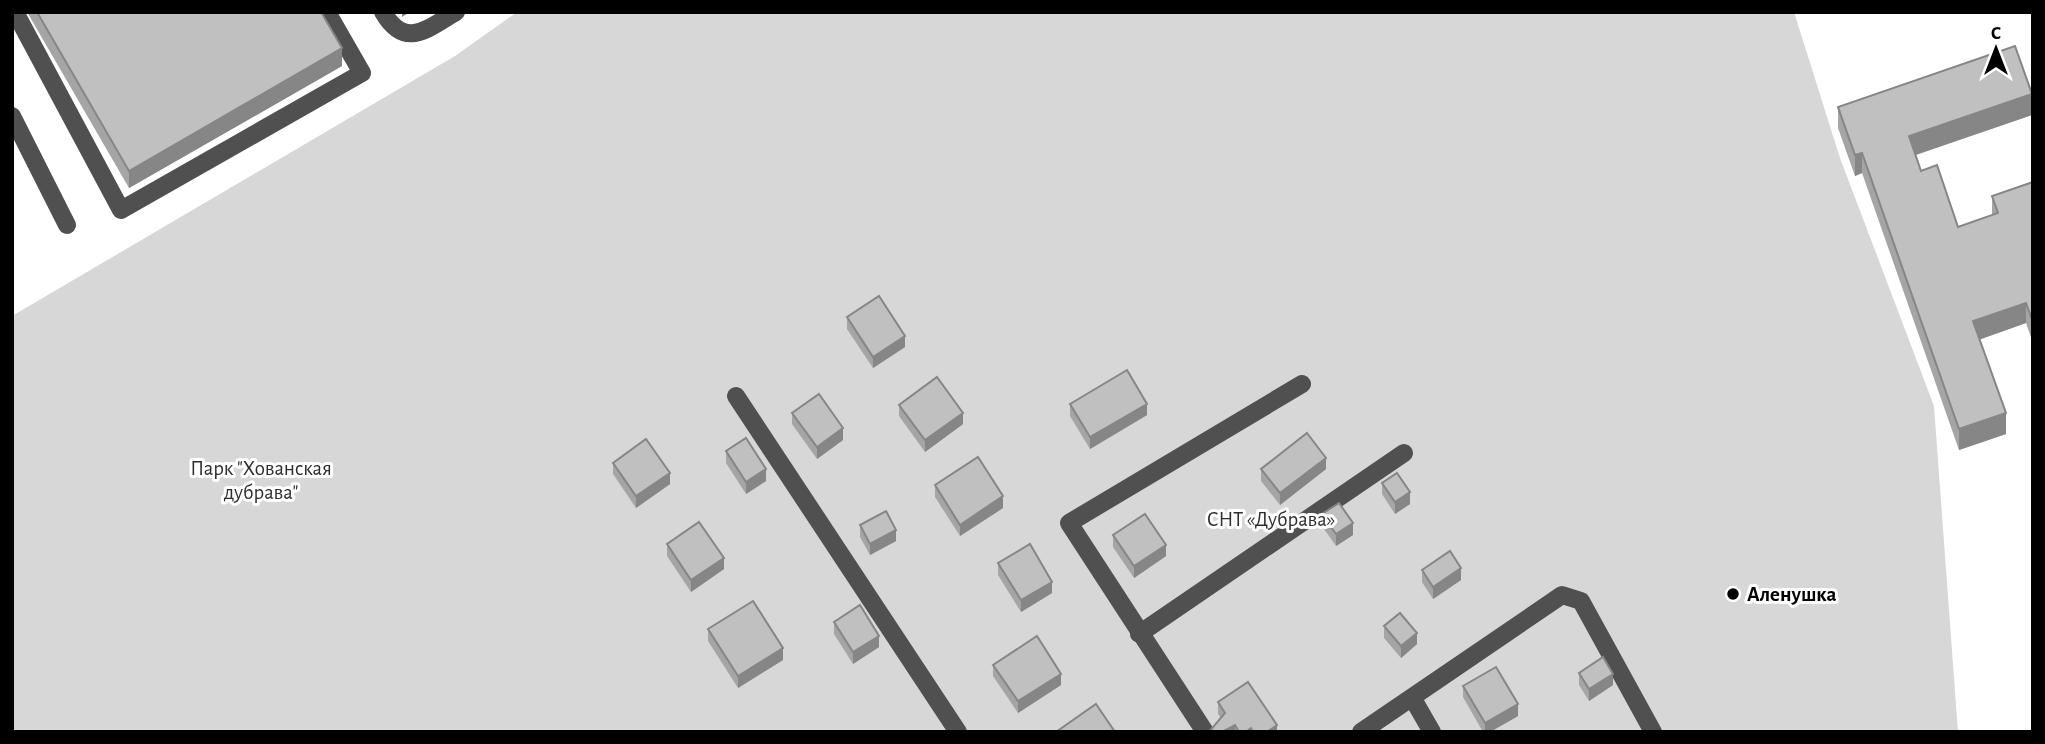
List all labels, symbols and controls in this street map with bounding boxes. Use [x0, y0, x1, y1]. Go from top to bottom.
north arrow [1961, 14, 2031, 84]
text: С [1991, 24, 2001, 43]
park label: Парк "Хованская дубрава" [190, 458, 332, 503]
park label: СНТ «Дубрава» [1207, 509, 1335, 530]
place label: Аленушка [1747, 584, 1836, 605]
marker: Аленушка [1725, 586, 1741, 602]

